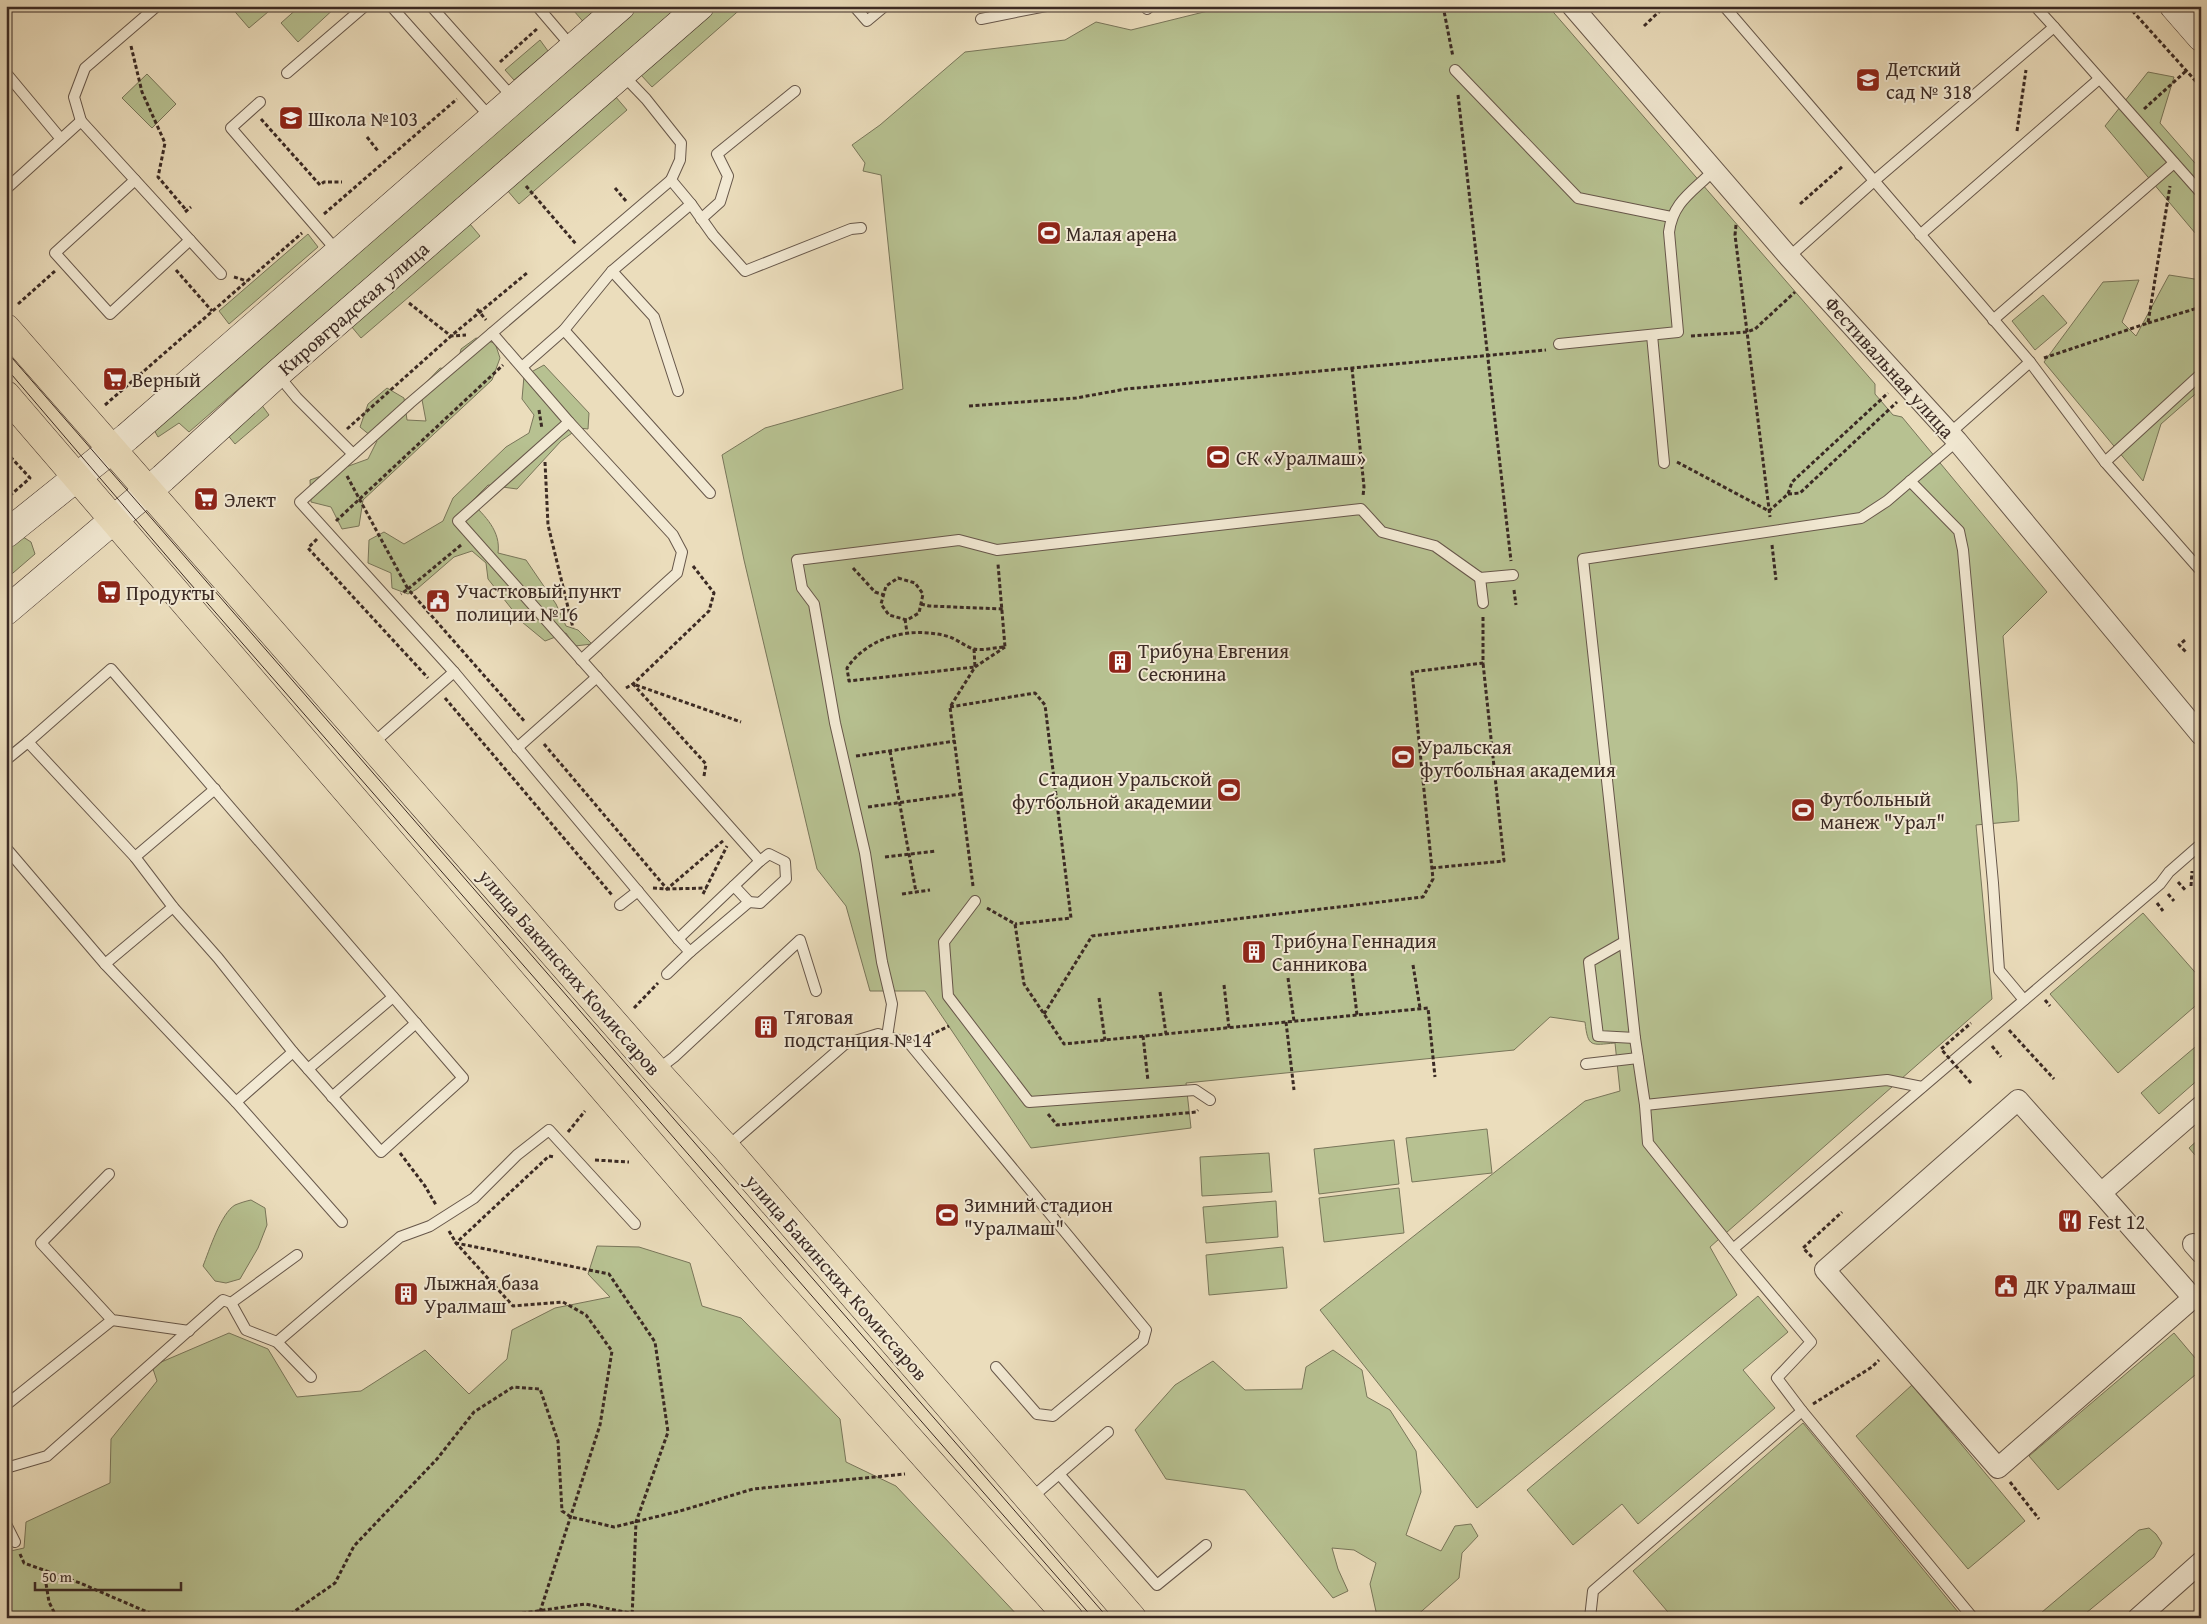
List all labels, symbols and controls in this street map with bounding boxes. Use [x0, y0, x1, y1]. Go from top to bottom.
place label: Детский сад № 318 [1885, 54, 1972, 106]
school or university icon: Детский сад № 318 [1855, 67, 1881, 93]
place label: Школа №103 [308, 104, 418, 133]
school or university icon: Школа №103 [278, 105, 304, 131]
place label: Малая арена [1066, 219, 1178, 248]
sports icon: Малая арена [1036, 220, 1062, 246]
street label: Кировградская улица [271, 234, 435, 382]
street label: Фестивальная улица [1818, 290, 1962, 445]
place label: Верный [132, 365, 201, 394]
supermarket icon: Верный [102, 366, 128, 392]
place label: СК «Уралмаш» [1236, 443, 1366, 472]
sports icon: СК «Уралмаш» [1205, 444, 1231, 470]
place label: Элект [224, 485, 276, 514]
supermarket icon: Элект [193, 486, 219, 512]
place label: Участковый пункт полиции №16 [456, 576, 621, 628]
place label: Продукты [126, 578, 215, 607]
supermarket icon: Продукты [96, 579, 122, 605]
public building icon: Участковый пункт полиции №16 [425, 588, 451, 614]
place label: Трибуна Евгения Сесюнина [1138, 636, 1289, 688]
building icon: Трибуна Евгения Сесюнина [1107, 649, 1133, 675]
place label: Уральская футбольная академия [1420, 732, 1616, 784]
sports icon: Уральская футбольная академия [1390, 744, 1416, 770]
place label: Стадион Уральской футбольной академии [1012, 764, 1212, 816]
sports icon: Стадион Уральской футбольной академии [1216, 777, 1242, 803]
place label: Футбольный манеж "Урал" [1820, 784, 1945, 836]
sports icon: Футбольный манеж "Урал" [1790, 797, 1816, 823]
street label: улица Бакинских Комиссаров [471, 861, 668, 1082]
place label: Трибуна Геннадия Санникова [1272, 926, 1437, 978]
building icon: Трибуна Геннадия Санникова [1241, 939, 1267, 965]
place label: Тяговая подстанция №14 [784, 1002, 932, 1054]
building icon: Тяговая подстанция №14 [753, 1014, 779, 1040]
street label: улица Бакинских Комиссаров [738, 1166, 935, 1387]
place label: Зимний стадион "Уралмаш" [964, 1190, 1113, 1242]
sports icon: Зимний стадион "Уралмаш" [934, 1202, 960, 1228]
place label: Fest 12 [2088, 1207, 2145, 1236]
restaurant icon: Fest 12 [2057, 1208, 2083, 1234]
place label: Лыжная база Уралмаш [424, 1268, 539, 1320]
place label: ДК Уралмаш [2023, 1272, 2136, 1301]
public building icon: ДК Уралмаш [1993, 1273, 2019, 1299]
building icon: Лыжная база Уралмаш [393, 1281, 419, 1307]
scale bar [35, 1559, 181, 1591]
text: 50 m [42, 1566, 73, 1587]

